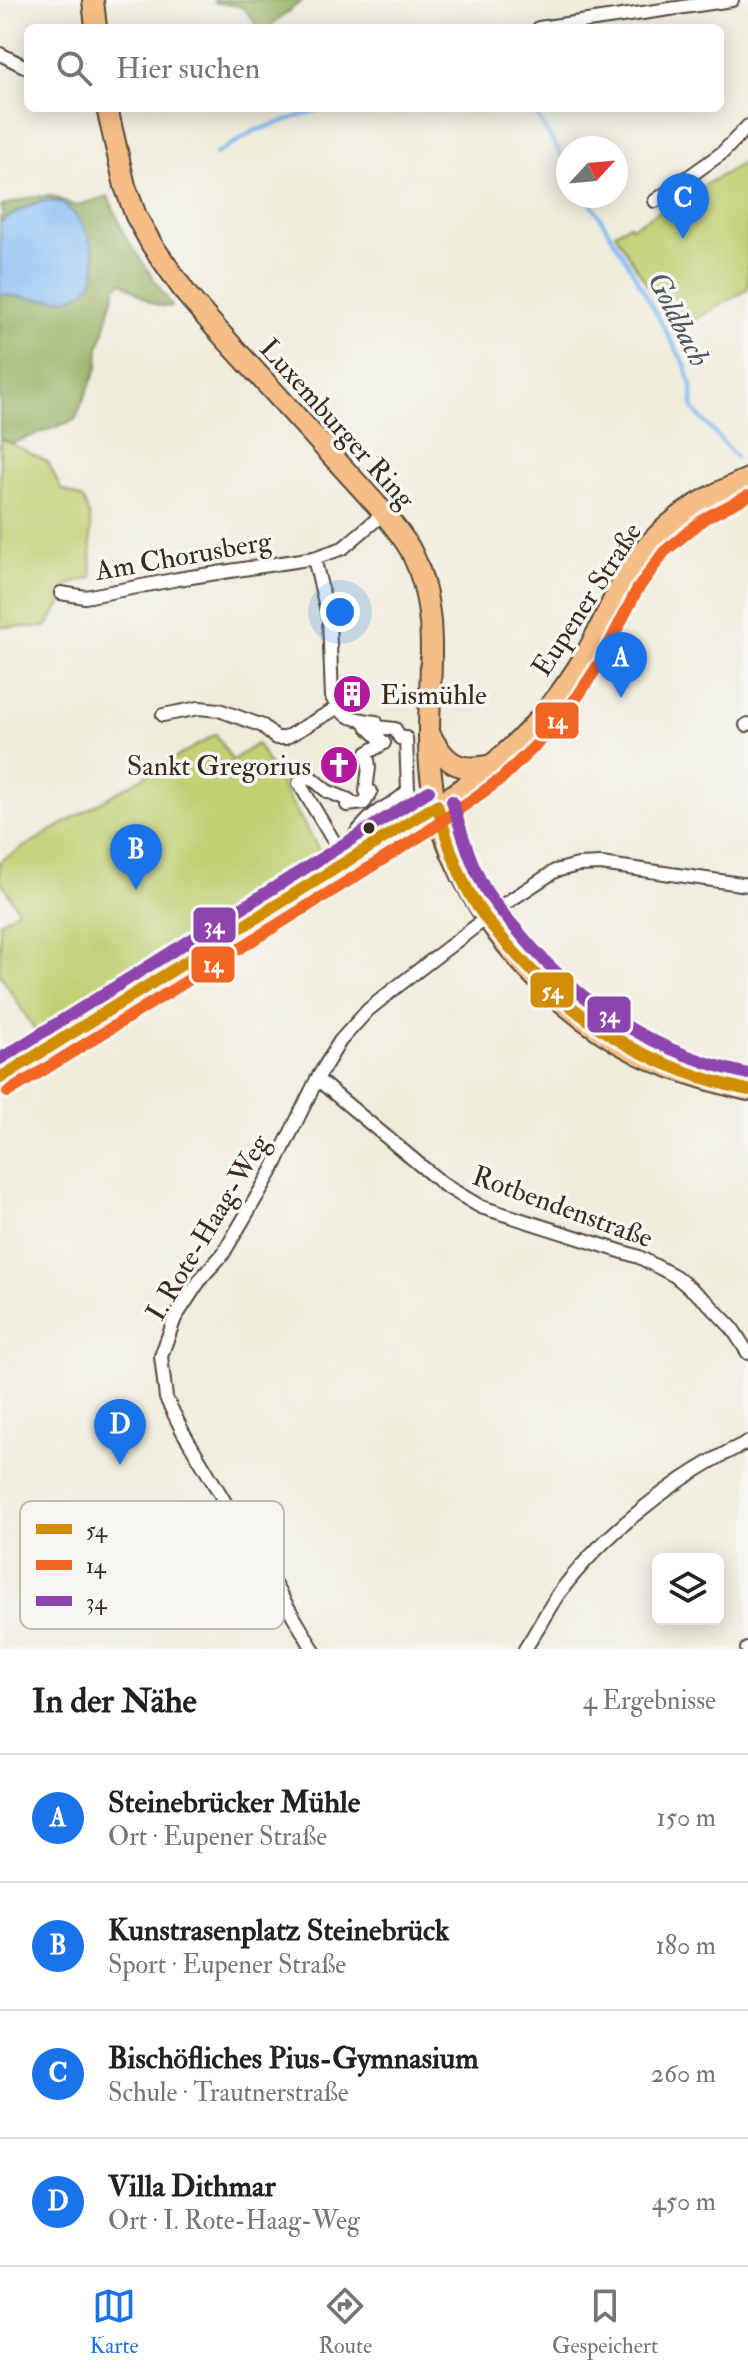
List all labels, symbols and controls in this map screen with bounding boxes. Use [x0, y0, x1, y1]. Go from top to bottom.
search box [24, 24, 724, 112]
icon: search [52, 46, 96, 90]
text: Hier suchen [116, 50, 260, 87]
north arrow [556, 136, 628, 208]
pin: C [657, 173, 709, 239]
water label: Goldbach [639, 266, 718, 373]
street label: Luxemburger Ring [252, 332, 423, 517]
street label: Eupener Straße [525, 516, 650, 683]
street label: Am Chorusberg [92, 524, 275, 589]
your location [320, 592, 360, 632]
pin: A [595, 632, 647, 698]
building icon: Eismühle [331, 673, 373, 715]
place label: Eismühle [380, 678, 487, 713]
line badge: 14 [534, 701, 580, 740]
text: 14 [547, 707, 569, 735]
church icon: Sankt Gregorius [318, 744, 360, 786]
place label: Sankt Gregorius [127, 749, 311, 784]
unlabelled marker [361, 820, 377, 836]
pin: B [110, 824, 162, 890]
line badge: 34 [192, 906, 237, 944]
text: 34 [204, 912, 226, 940]
line badge: 14 [190, 945, 236, 984]
text: 14 [203, 951, 225, 979]
line badge: 54 [529, 971, 575, 1009]
text: 54 [542, 977, 565, 1005]
line badge: 34 [586, 995, 632, 1034]
text: 34 [599, 1001, 621, 1029]
street label: I. Rote-Haag-Weg [139, 1127, 278, 1327]
street label: Rotbendenstraße [467, 1159, 658, 1256]
pin: D [94, 1399, 146, 1465]
legend [20, 1501, 284, 1629]
text: 54 [86, 1516, 108, 1544]
text: 14 [86, 1552, 107, 1580]
map controls [652, 1553, 724, 1625]
button: layers [652, 1553, 724, 1625]
text: 34 [86, 1588, 107, 1616]
text: In der Nähe [32, 1680, 197, 1723]
text: 4 Ergebnisse [583, 1685, 716, 1717]
text: Steinebrücker Mühle [108, 1784, 360, 1821]
text: A [50, 1802, 66, 1834]
text: 150 m [657, 1802, 716, 1834]
text: Ort · Eupener Straße [108, 1821, 327, 1853]
text: Kunstrasenplatz Steinebrück [108, 1912, 449, 1949]
text: B [49, 1930, 67, 1962]
text: 180 m [656, 1930, 716, 1962]
text: Sport · Eupener Straße [108, 1949, 346, 1981]
text: Bischöfliches Pius-Gymnasium [108, 2040, 479, 2077]
text: C [48, 2058, 68, 2090]
text: 260 m [651, 2058, 716, 2090]
text: Schule · Trautnerstraße [108, 2077, 349, 2109]
text: Villa Dithmar [108, 2168, 276, 2205]
text: D [47, 2186, 69, 2218]
text: 450 m [652, 2186, 716, 2218]
text: Ort · I. Rote-Haag-Weg [108, 2205, 360, 2237]
tab: Karte [90, 2284, 139, 2360]
tab: Route [318, 2284, 372, 2360]
tab: Gespeichert [552, 2284, 658, 2360]

